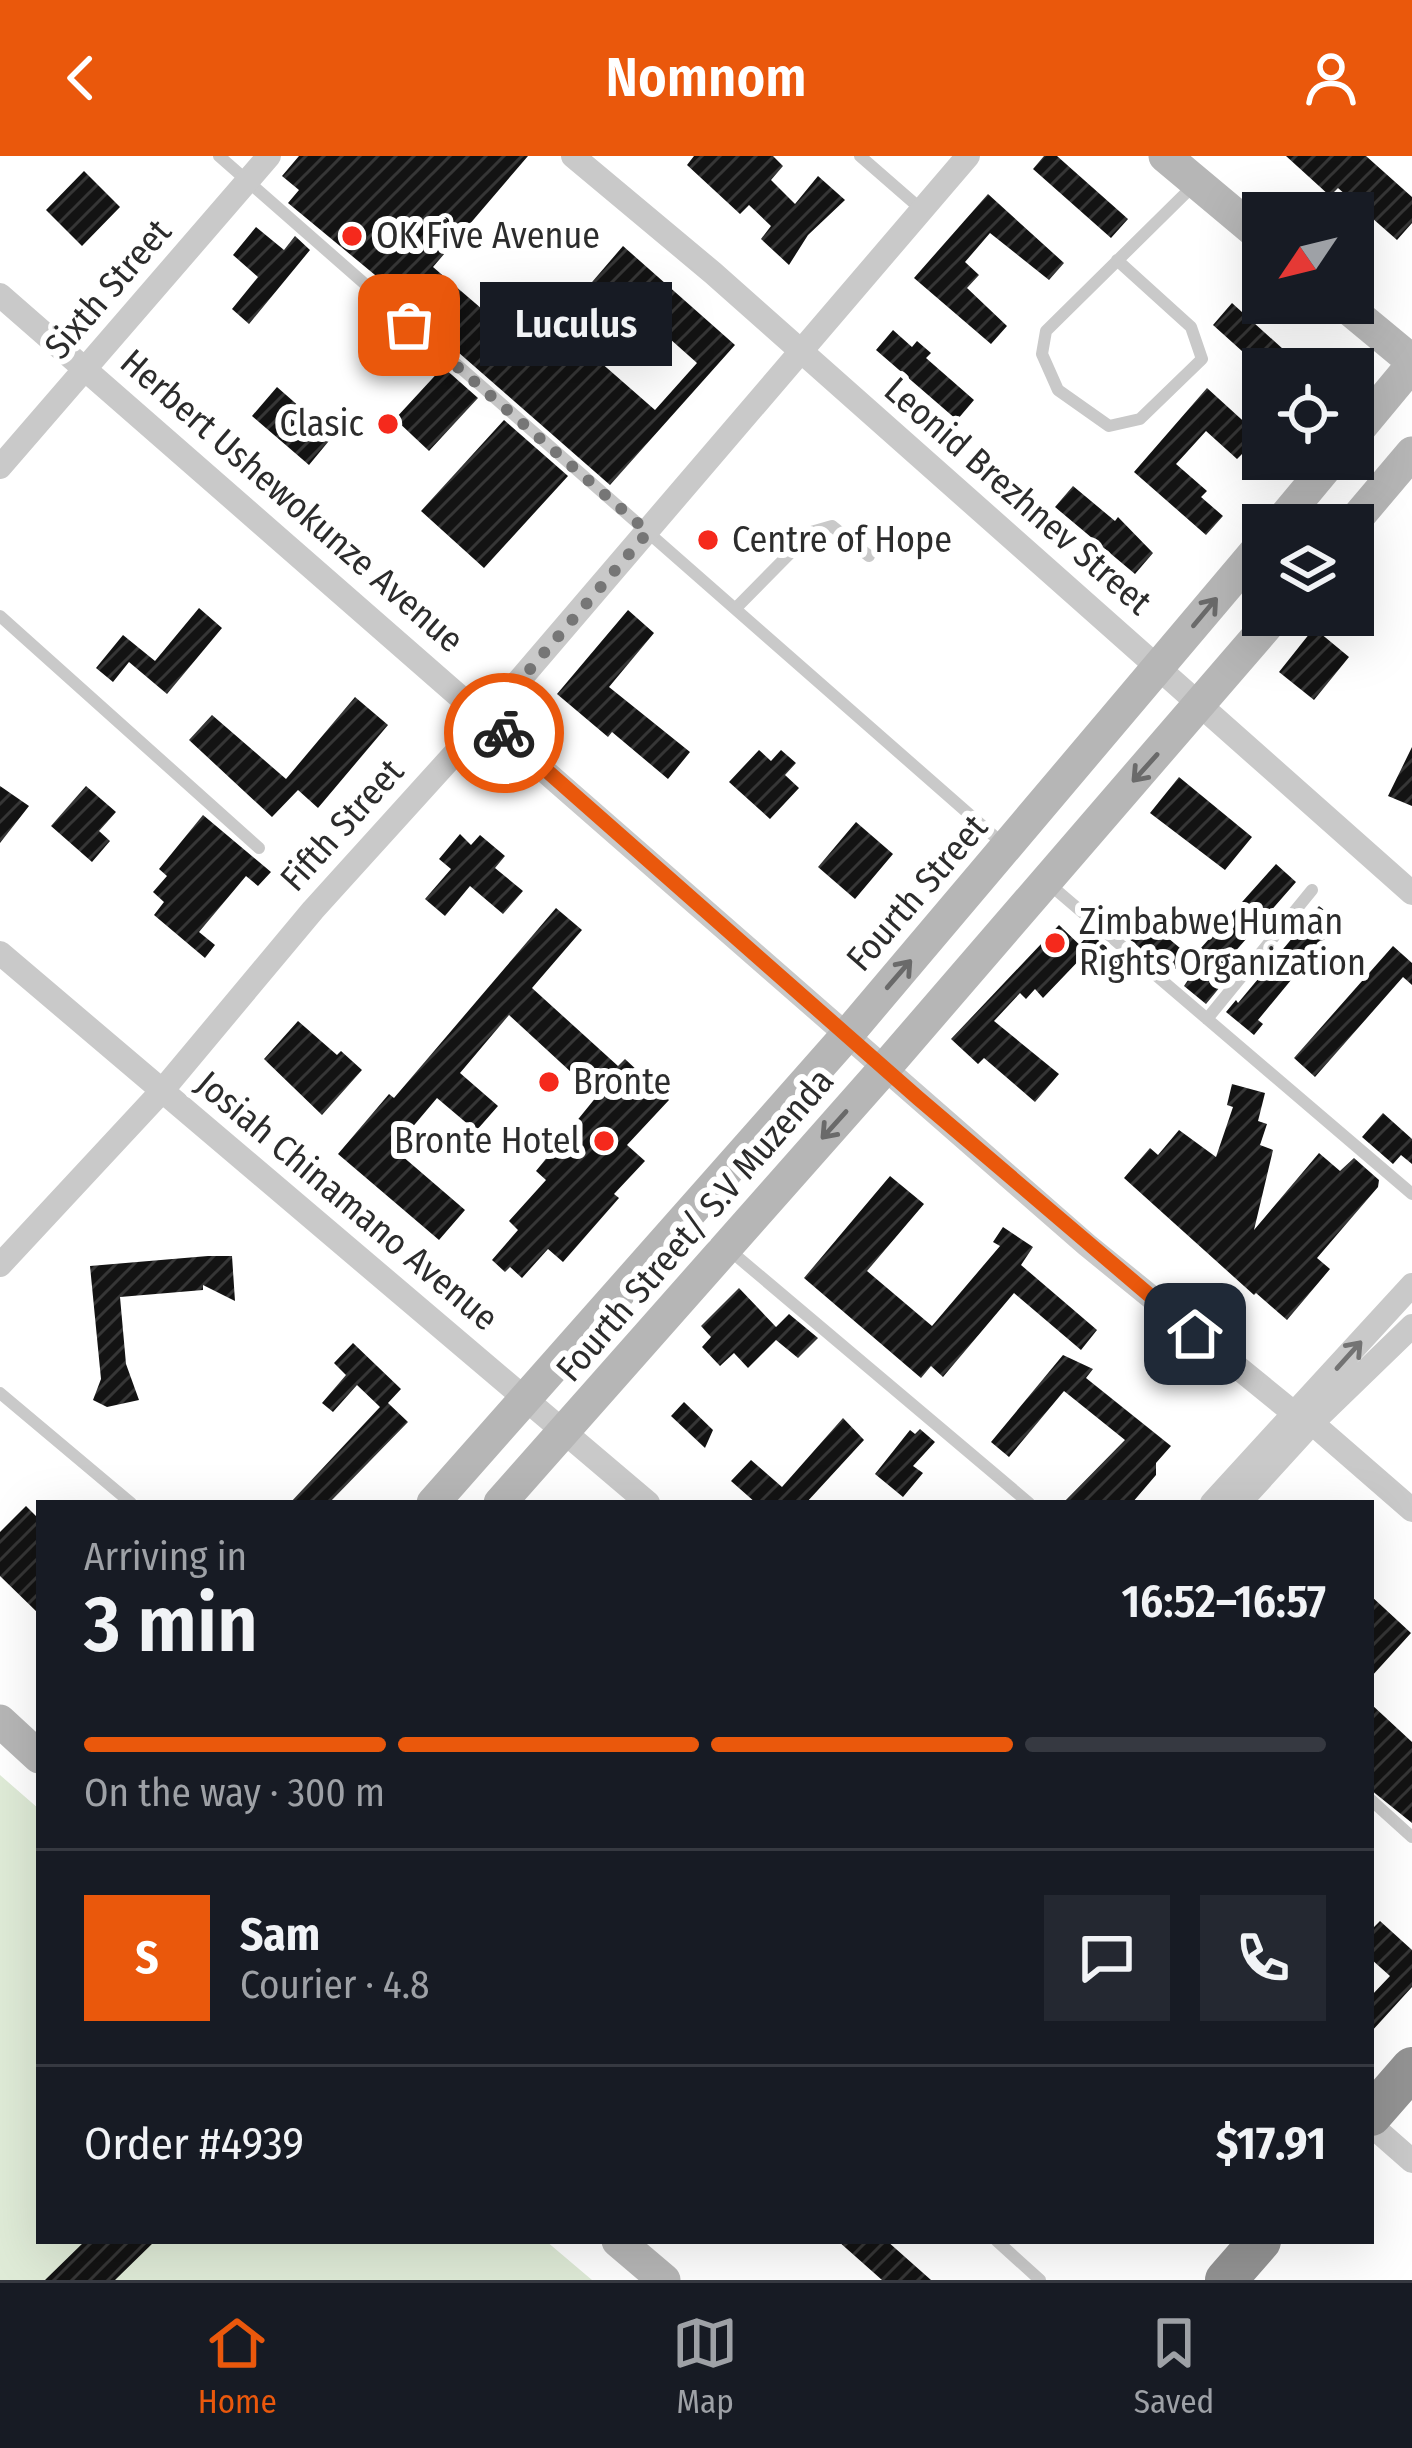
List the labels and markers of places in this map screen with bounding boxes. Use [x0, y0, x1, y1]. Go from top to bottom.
place label: OK Five Avenue [376, 214, 600, 258]
marker: OK Five Avenue [339, 223, 365, 249]
pin [358, 274, 460, 376]
callout: Luculus [481, 283, 673, 367]
place label: Clasic [280, 402, 364, 446]
marker: Clasic [375, 411, 401, 437]
place label: Centre of Hope [732, 518, 952, 562]
marker: Centre of Hope [695, 527, 721, 553]
place label: Zimbabwe Human Rights Organization [1079, 900, 1366, 985]
marker: Zimbabwe Human Rights Organization [1042, 930, 1068, 956]
place label: Bronte [573, 1060, 671, 1104]
marker: Bronte [536, 1069, 562, 1095]
place label: Bronte Hotel [394, 1119, 580, 1163]
marker: Bronte Hotel [591, 1128, 617, 1154]
pin [1144, 1283, 1246, 1385]

